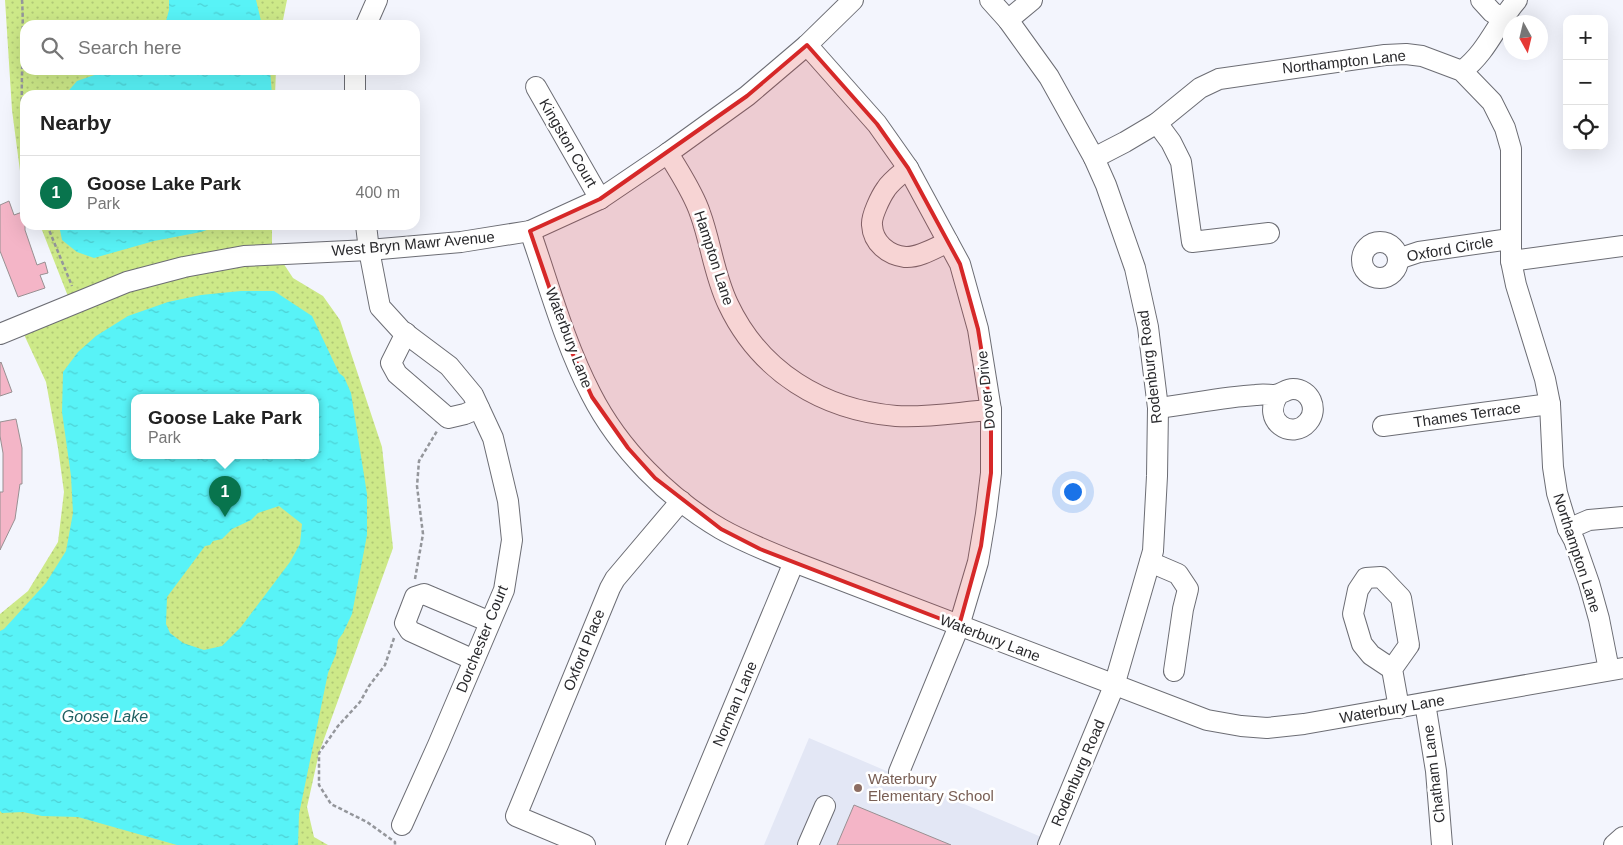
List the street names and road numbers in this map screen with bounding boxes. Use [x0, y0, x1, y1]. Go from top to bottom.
street label: Northampton Lane [1281, 47, 1407, 76]
street label: Kingston Court [536, 96, 601, 191]
street label: Hampton Lane [691, 208, 738, 307]
street label: West Bryn Mawr Avenue [331, 228, 495, 259]
street label: Oxford Circle [1405, 233, 1494, 264]
street label: Waterbury Lane [543, 285, 596, 390]
street label: Rodenburg Road [1134, 309, 1165, 425]
street label: Dover Drive [973, 350, 998, 430]
street label: Thames Terrace [1412, 399, 1522, 430]
street label: Northampton Lane [1550, 491, 1605, 615]
street label: Dorchester Court [452, 582, 511, 695]
street label: Oxford Place [559, 606, 608, 693]
street label: Waterbury Lane [938, 611, 1043, 664]
street label: Norman Lane [709, 659, 760, 749]
street label: Waterbury Lane [1338, 691, 1446, 726]
street label: Rodenburg Road [1047, 717, 1108, 829]
street label: Chatham Lane [1419, 724, 1448, 824]

